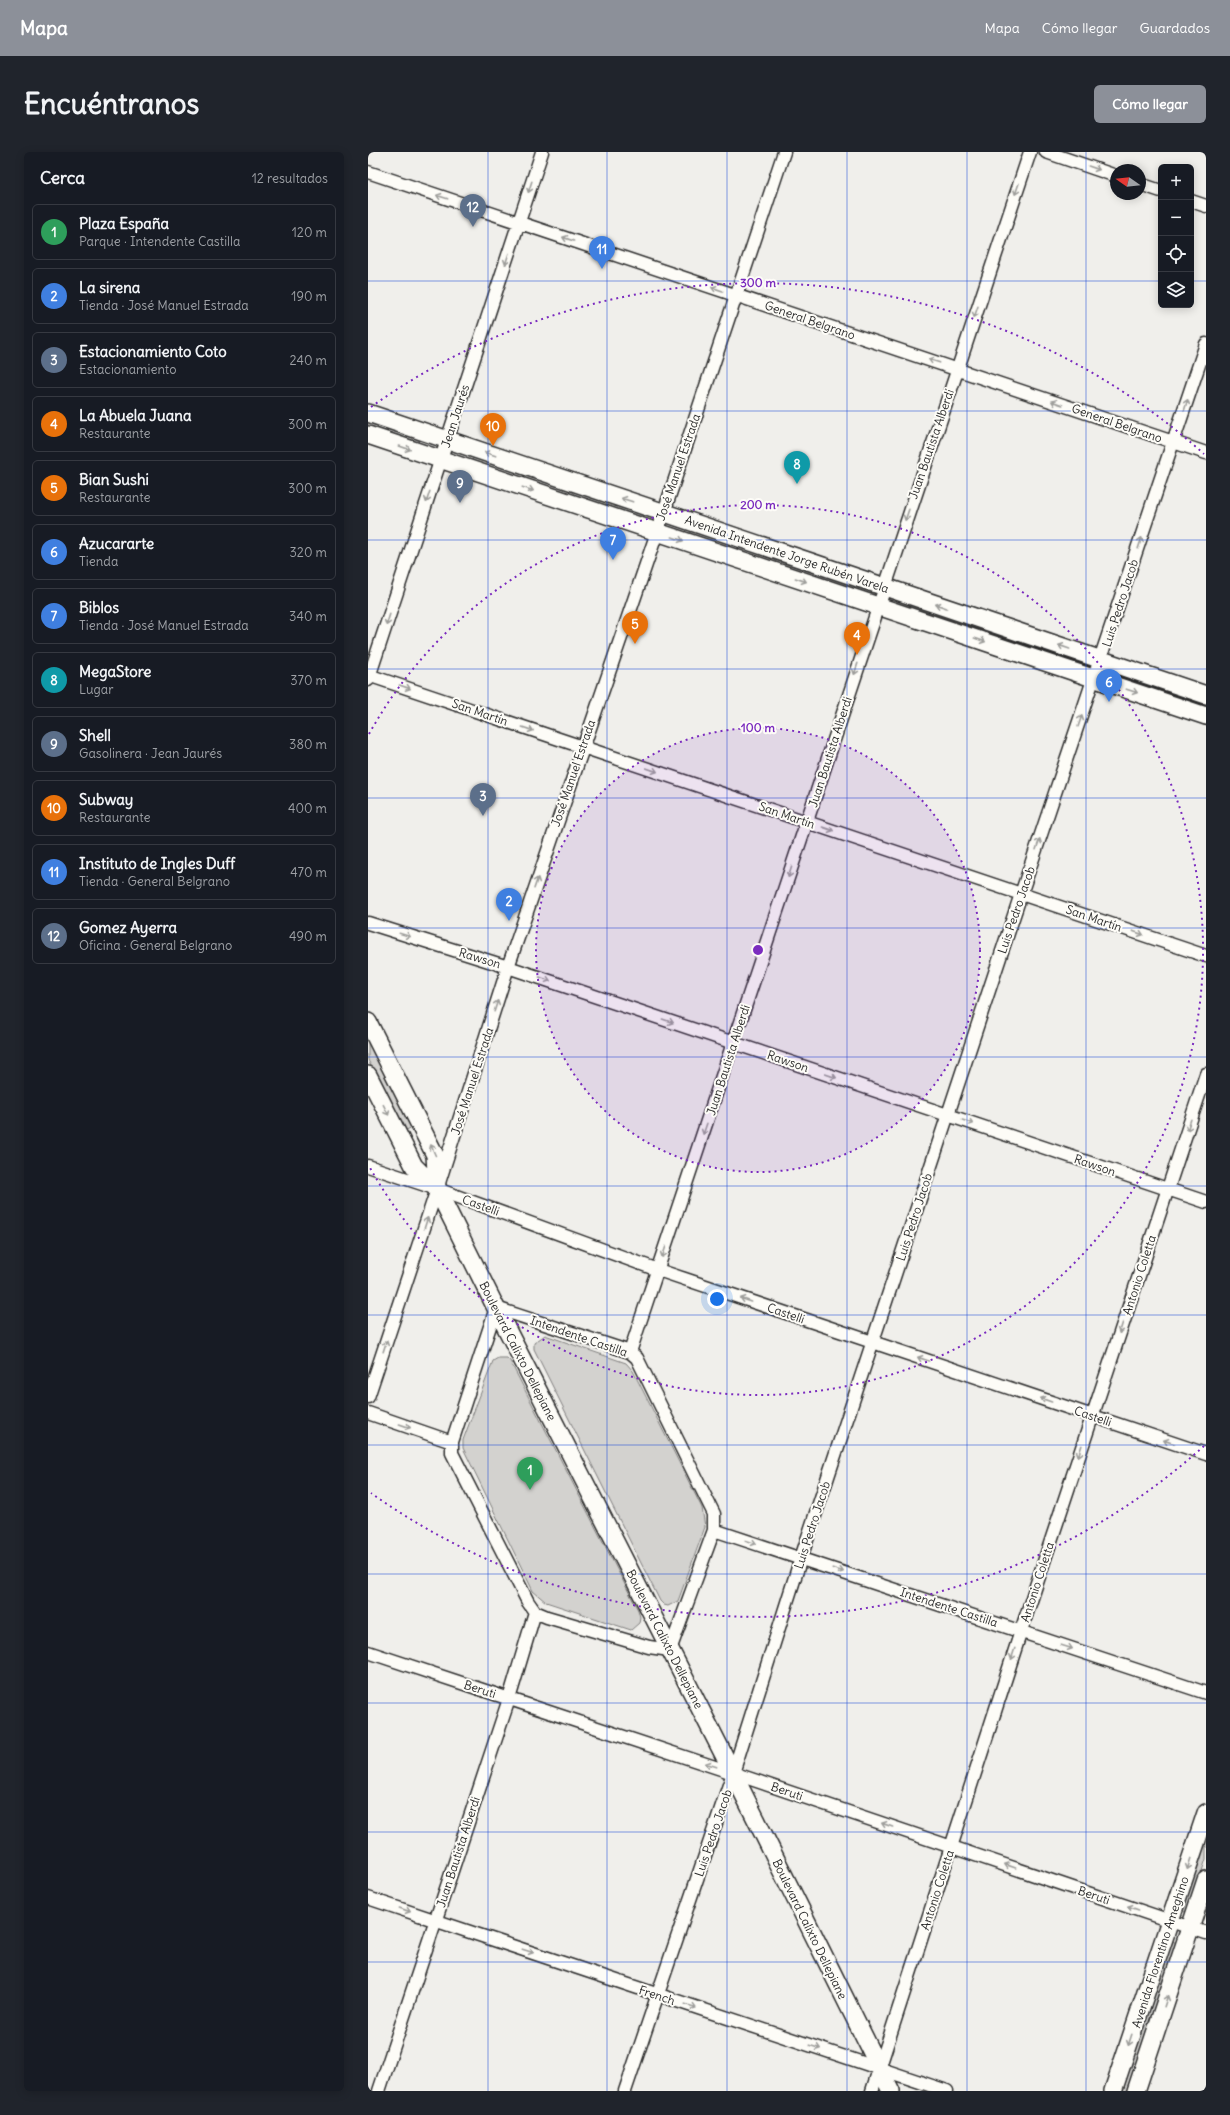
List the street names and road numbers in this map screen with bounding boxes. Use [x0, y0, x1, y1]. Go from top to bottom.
street label: General Belgrano [763, 297, 857, 343]
street label: Jean Jaurés [438, 383, 472, 449]
street label: Juan Bautista Alberdi [905, 387, 957, 501]
street label: General Belgrano [1070, 400, 1164, 446]
street label: José Manuel Estrada [653, 411, 703, 522]
street label: Avenida Intendente Jorge Rubén Varela [683, 512, 891, 596]
street label: Luis Pedro Jacob [1099, 557, 1141, 649]
street label: San Martín [450, 695, 510, 729]
street label: Juan Bautista Alberdi [805, 695, 855, 809]
street label: José Manuel Estrada [548, 717, 598, 828]
street label: San Martín [757, 798, 817, 832]
street label: Luis Pedro Jacob [994, 864, 1038, 956]
street label: San Martín [1064, 901, 1124, 935]
street label: Rawson [457, 945, 503, 971]
street label: Juan Bautista Alberdi [703, 1003, 753, 1117]
street label: José Manuel Estrada [448, 1025, 496, 1137]
street label: Rawson [765, 1047, 811, 1075]
street label: Rawson [1072, 1151, 1118, 1179]
street label: Luis Pedro Jacob [893, 1171, 935, 1263]
street label: Castelli [460, 1191, 502, 1219]
street label: Antonio Coletta [1119, 1233, 1159, 1317]
street label: Boulevard Calixto Dellepiane [476, 1279, 560, 1423]
street label: Castelli [765, 1300, 807, 1326]
street label: Intendente Castilla [528, 1312, 630, 1360]
street label: Castelli [1072, 1403, 1114, 1429]
street label: Luis Pedro Jacob [791, 1479, 833, 1571]
street label: Antonio Coletta [1017, 1540, 1057, 1624]
street label: Boulevard Calixto Dellepiane [623, 1567, 707, 1711]
street label: Intendente Castilla [898, 1584, 1000, 1630]
street label: Beruti [462, 1677, 498, 1701]
street label: Beruti [769, 1779, 805, 1803]
street label: Luis Pedro Jacob [691, 1787, 735, 1879]
street label: Juan Bautista Alberdi [433, 1795, 483, 1909]
street label: Antonio Coletta [917, 1848, 957, 1932]
street label: Boulevard Calixto Dellepiane [769, 1856, 851, 2002]
street label: Avenida Florentino Ameghino [1128, 1874, 1192, 2030]
street label: Beruti [1076, 1883, 1112, 1907]
street label: French [637, 1982, 677, 2008]

